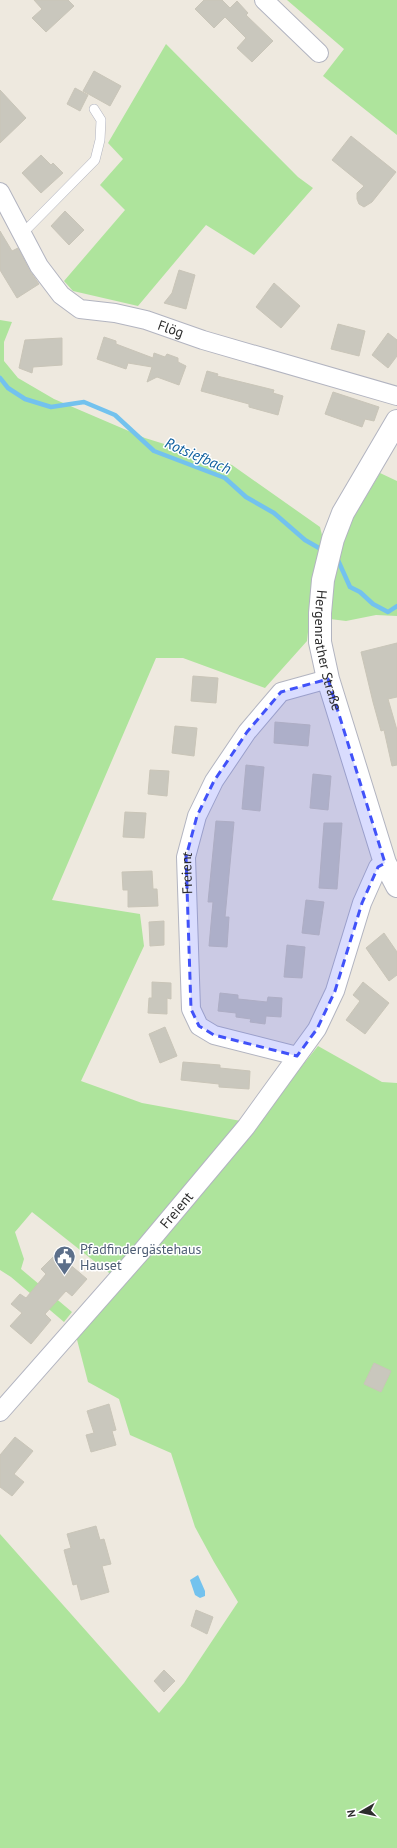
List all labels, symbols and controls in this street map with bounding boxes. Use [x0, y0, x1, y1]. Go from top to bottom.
street label: Flög [155, 316, 186, 342]
water label: Rotsiefbach [162, 433, 234, 478]
street label: Hergenrather Straße [311, 589, 346, 713]
street label: Freient [177, 849, 196, 894]
street label: Freient [156, 1188, 197, 1232]
place label: Pfadfindergästehaus Hauset [80, 1240, 202, 1274]
public building icon: Pfadfindergästehaus Hauset [51, 1244, 77, 1277]
north arrow [341, 1792, 381, 1832]
text: N [344, 1809, 359, 1818]

